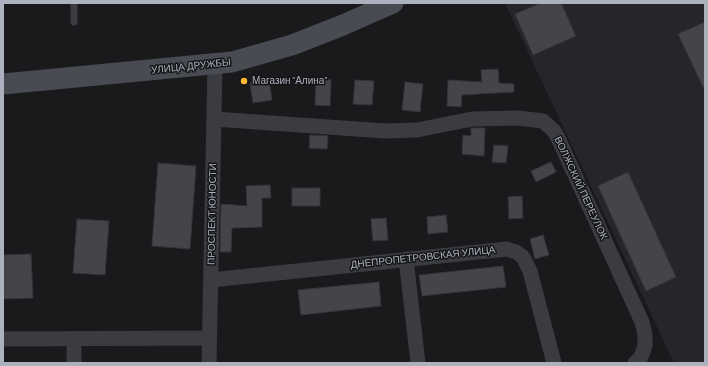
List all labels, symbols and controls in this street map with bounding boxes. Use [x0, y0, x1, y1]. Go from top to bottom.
street label: УЛИЦА ДРУЖБЫ [151, 56, 231, 76]
place label: Магазин "Алина" [252, 75, 327, 87]
marker: Магазин "Алина" [239, 76, 249, 86]
street label: ВОЛЖСКИЙ ПЕРЕУЛОК [552, 134, 610, 242]
street label: ПРОСПЕКТ ЮНОСТИ [205, 163, 219, 265]
street label: ДНЕПРОПЕТРОВСКАЯ УЛИЦА [350, 243, 496, 271]

